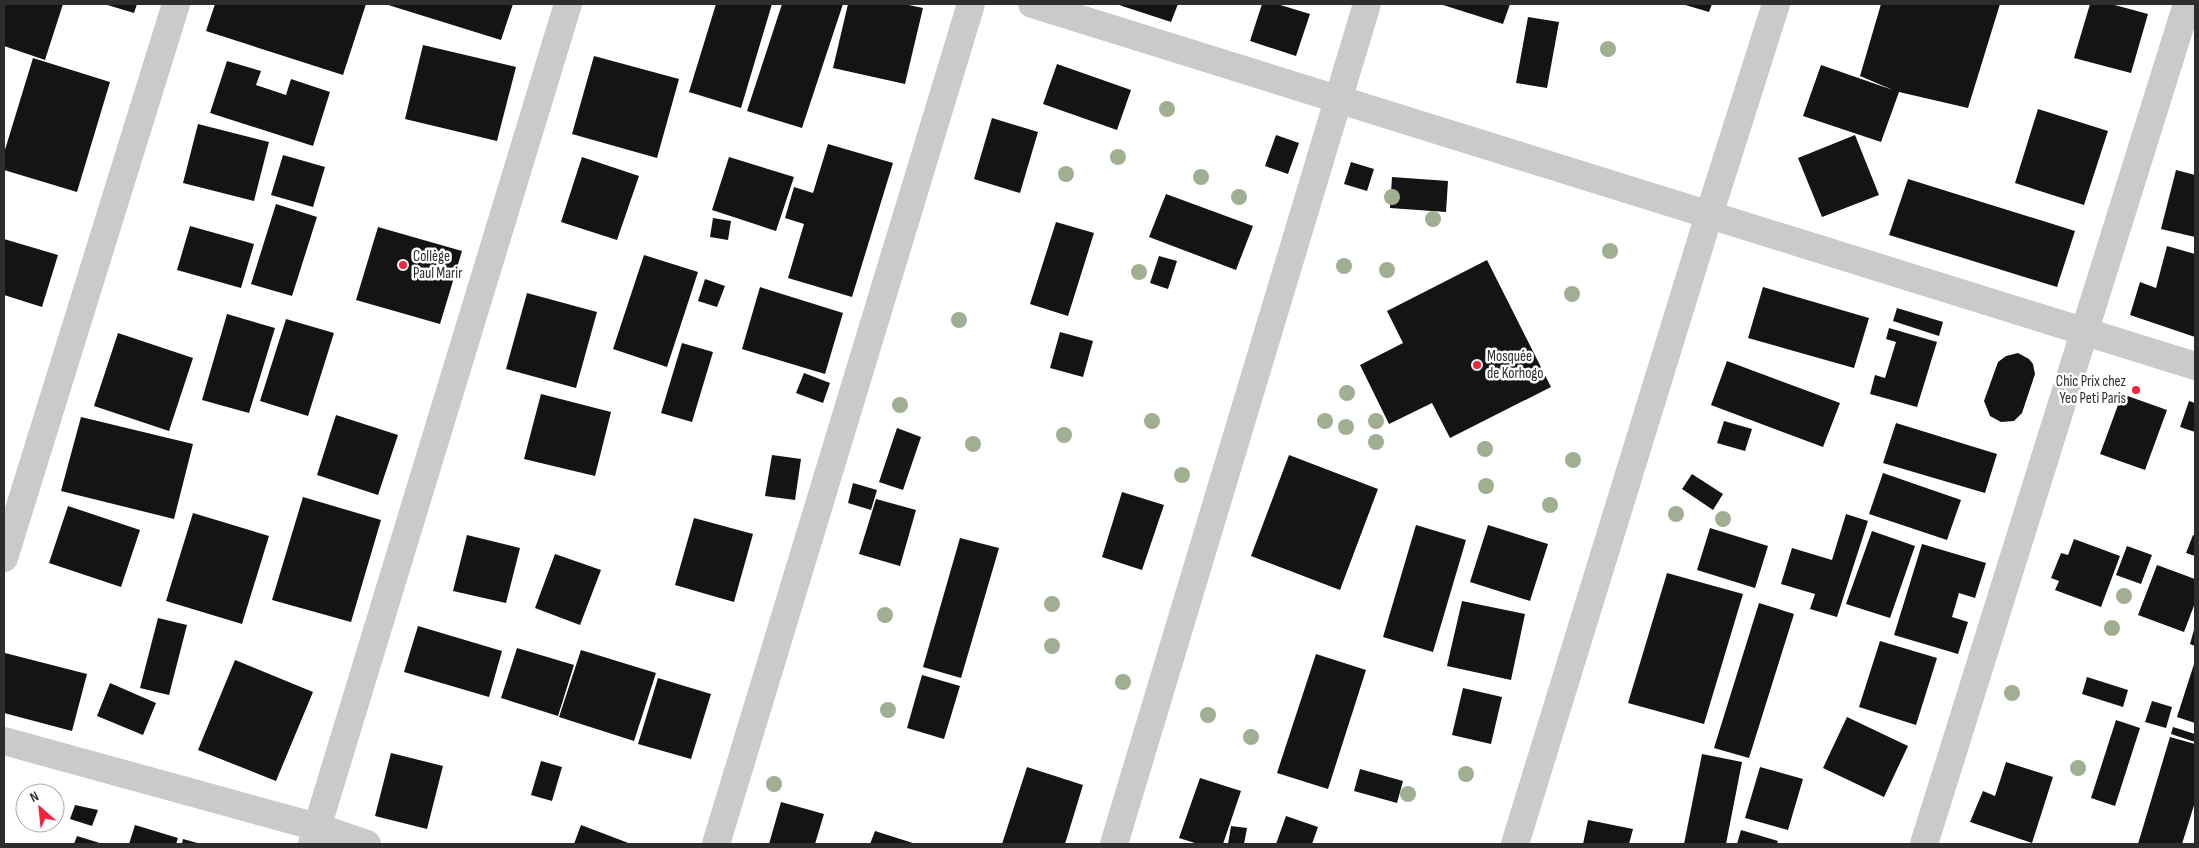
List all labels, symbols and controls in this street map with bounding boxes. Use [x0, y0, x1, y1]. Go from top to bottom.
place label: Collège Paul Marir [413, 247, 463, 283]
marker: Collège Paul Marir [397, 259, 409, 271]
place label: Mosquée de Korhogo [1487, 347, 1543, 383]
marker: Mosquée de Korhogo [1471, 359, 1483, 371]
place label: Chic Prix chez Yeo Peti Paris [2056, 372, 2127, 408]
marker: Chic Prix chez Yeo Peti Paris [2130, 384, 2142, 396]
north arrow [15, 783, 65, 833]
text: N [27, 788, 42, 806]

